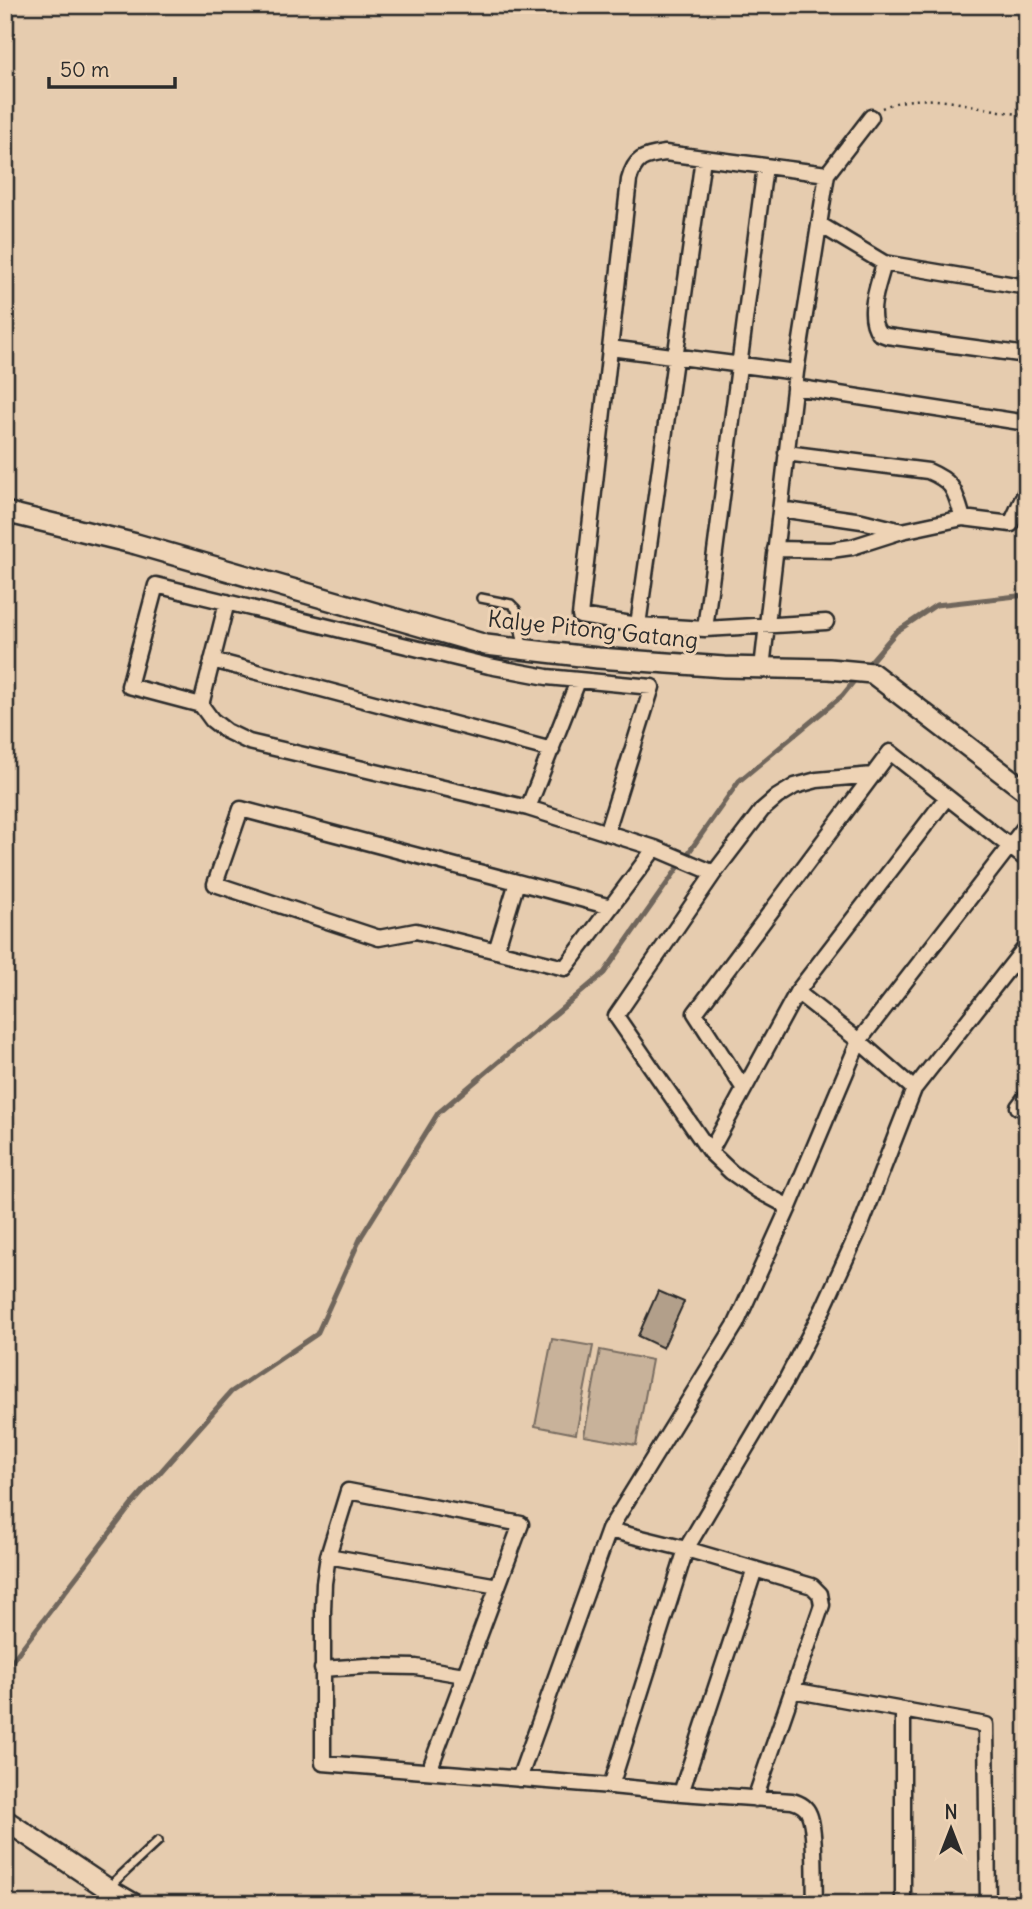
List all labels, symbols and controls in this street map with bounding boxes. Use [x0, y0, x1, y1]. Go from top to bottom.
scale bar [49, 46, 175, 90]
text: 50 m [60, 56, 109, 83]
street label: Kalye Pitong Gatang [486, 604, 700, 654]
north arrow [916, 1794, 986, 1864]
text: N [944, 1800, 958, 1824]

